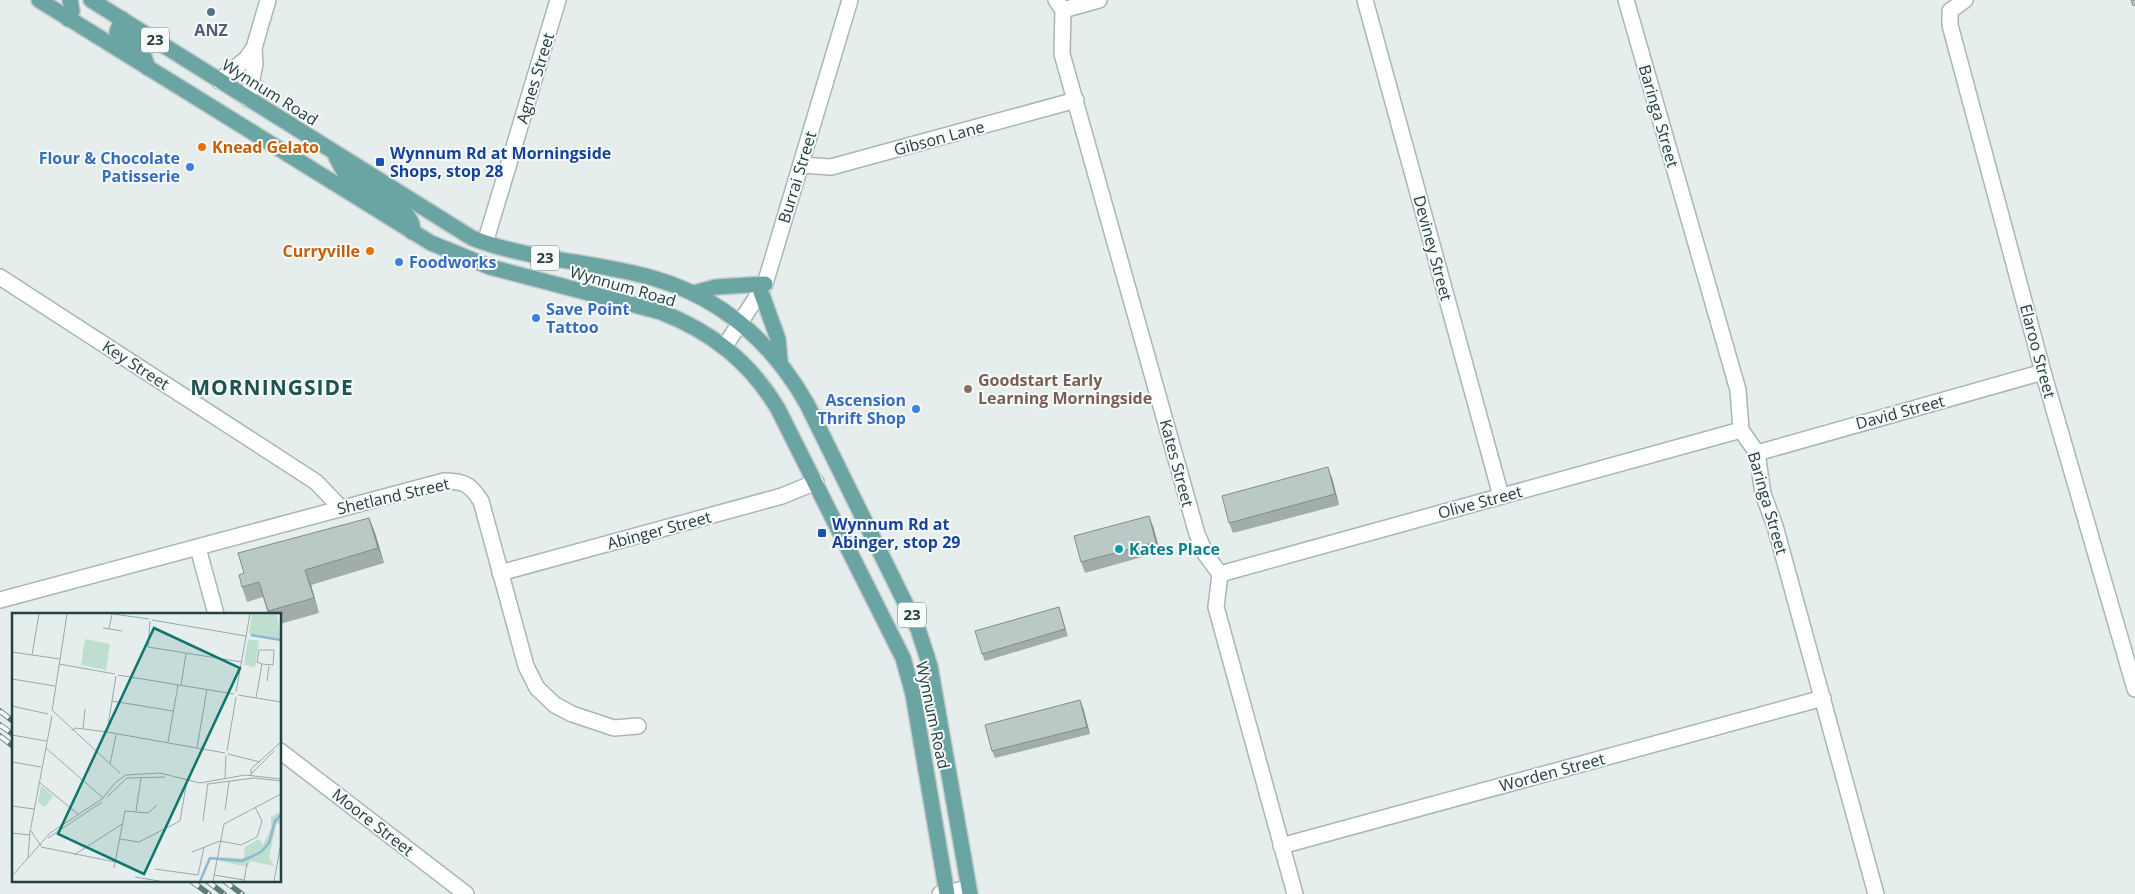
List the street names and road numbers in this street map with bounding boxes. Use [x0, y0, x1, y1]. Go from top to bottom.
road number: 23 [141, 28, 169, 52]
street label: Agnes Street [511, 30, 559, 126]
street label: Wynnum Road [218, 54, 322, 130]
street label: Baringa Street [1634, 62, 1684, 170]
street label: Gibson Lane [891, 115, 987, 161]
street label: Burrai Street [773, 128, 821, 226]
street label: Deviney Street [1408, 193, 1458, 303]
road number: 23 [531, 246, 559, 270]
street label: Wynnum Road [567, 260, 679, 312]
street label: Elaroo Street [2015, 302, 2061, 401]
street label: Key Street [98, 335, 174, 395]
street label: David Street [1853, 390, 1947, 434]
street label: Kates Street [1155, 417, 1199, 510]
street label: Baringa Street [1743, 449, 1793, 557]
street label: Shetland Street [335, 472, 452, 520]
street label: Olive Street [1435, 480, 1525, 524]
street label: Abinger Street [605, 505, 714, 554]
road number: 23 [898, 602, 926, 628]
street label: Wynnum Road [911, 659, 955, 771]
street label: Worden Street [1497, 747, 1607, 797]
street label: Moore Street [328, 783, 419, 861]

